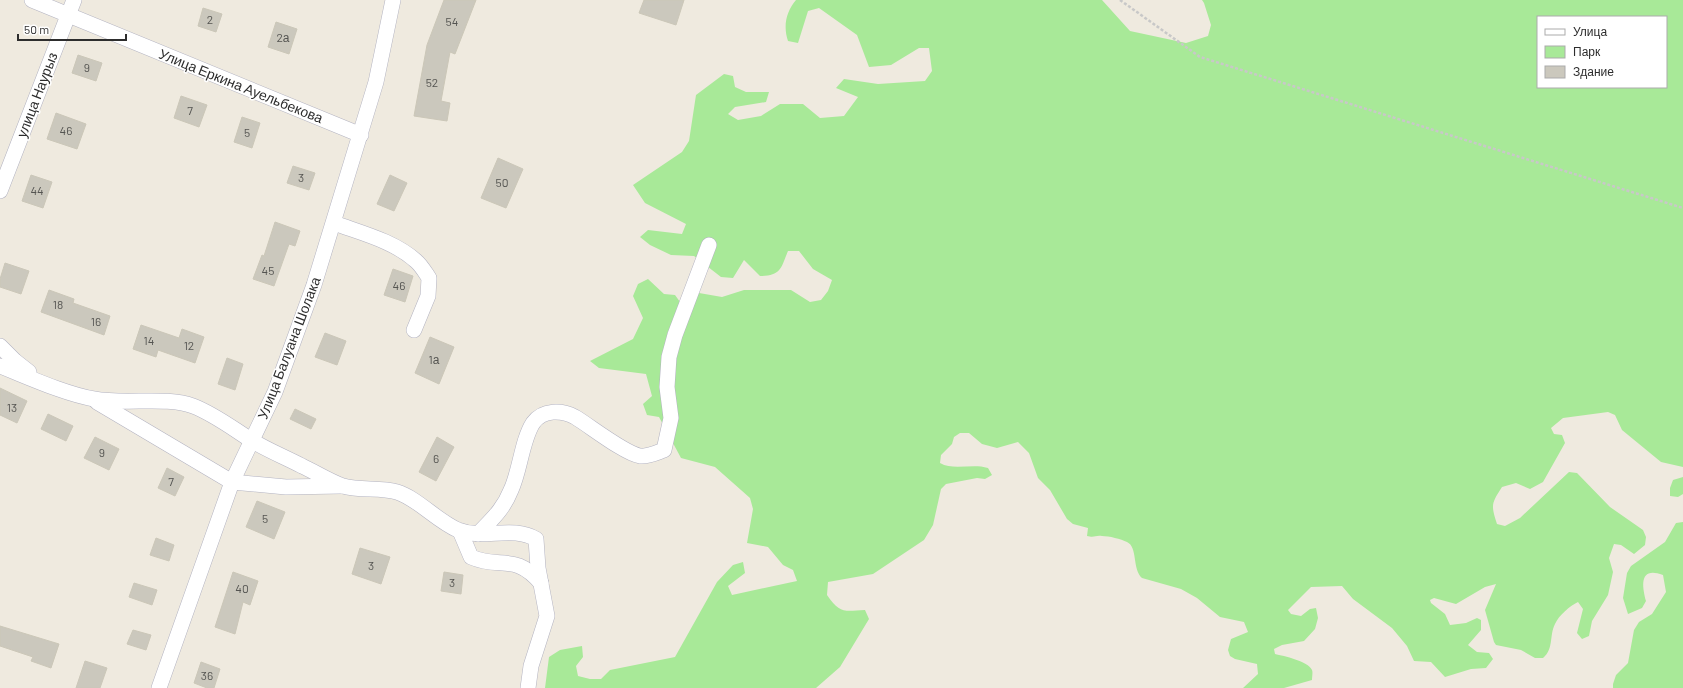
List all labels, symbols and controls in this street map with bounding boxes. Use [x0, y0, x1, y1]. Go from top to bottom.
house number: 2 [207, 12, 213, 26]
house number: 54 [446, 14, 458, 28]
scale bar [18, 16, 126, 42]
legend [1537, 16, 1667, 88]
text: 50 m [24, 22, 49, 36]
text: Улица [1573, 24, 1607, 39]
house number: 2а [276, 30, 290, 44]
text: Парк [1573, 44, 1601, 59]
street label: Улица Еркина Ауельбекова [157, 45, 326, 126]
street label: улица Наурыз [12, 50, 61, 140]
house number: 9 [84, 60, 90, 74]
text: Здание [1573, 64, 1614, 79]
house number: 52 [426, 75, 438, 89]
house number: 7 [187, 103, 193, 117]
house number: 46 [60, 123, 72, 137]
house number: 5 [244, 125, 250, 139]
house number: 3 [298, 170, 304, 184]
house number: 50 [496, 175, 508, 189]
house number: 44 [30, 183, 44, 197]
house number: 45 [262, 263, 274, 277]
street label: Улица Балуана Шолака [254, 274, 324, 421]
house number: 46 [393, 278, 405, 292]
house number: 18 [53, 297, 63, 311]
house number: 16 [91, 314, 101, 328]
house number: 14 [144, 333, 154, 347]
house number: 12 [184, 338, 194, 352]
house number: 1а [429, 352, 440, 366]
house number: 13 [7, 400, 17, 414]
house number: 9 [99, 445, 105, 459]
house number: 6 [433, 451, 439, 465]
house number: 7 [168, 474, 174, 488]
house number: 5 [262, 511, 268, 525]
house number: 3 [368, 558, 374, 572]
house number: 3 [449, 575, 455, 589]
house number: 40 [235, 581, 249, 595]
house number: 36 [201, 668, 213, 682]

